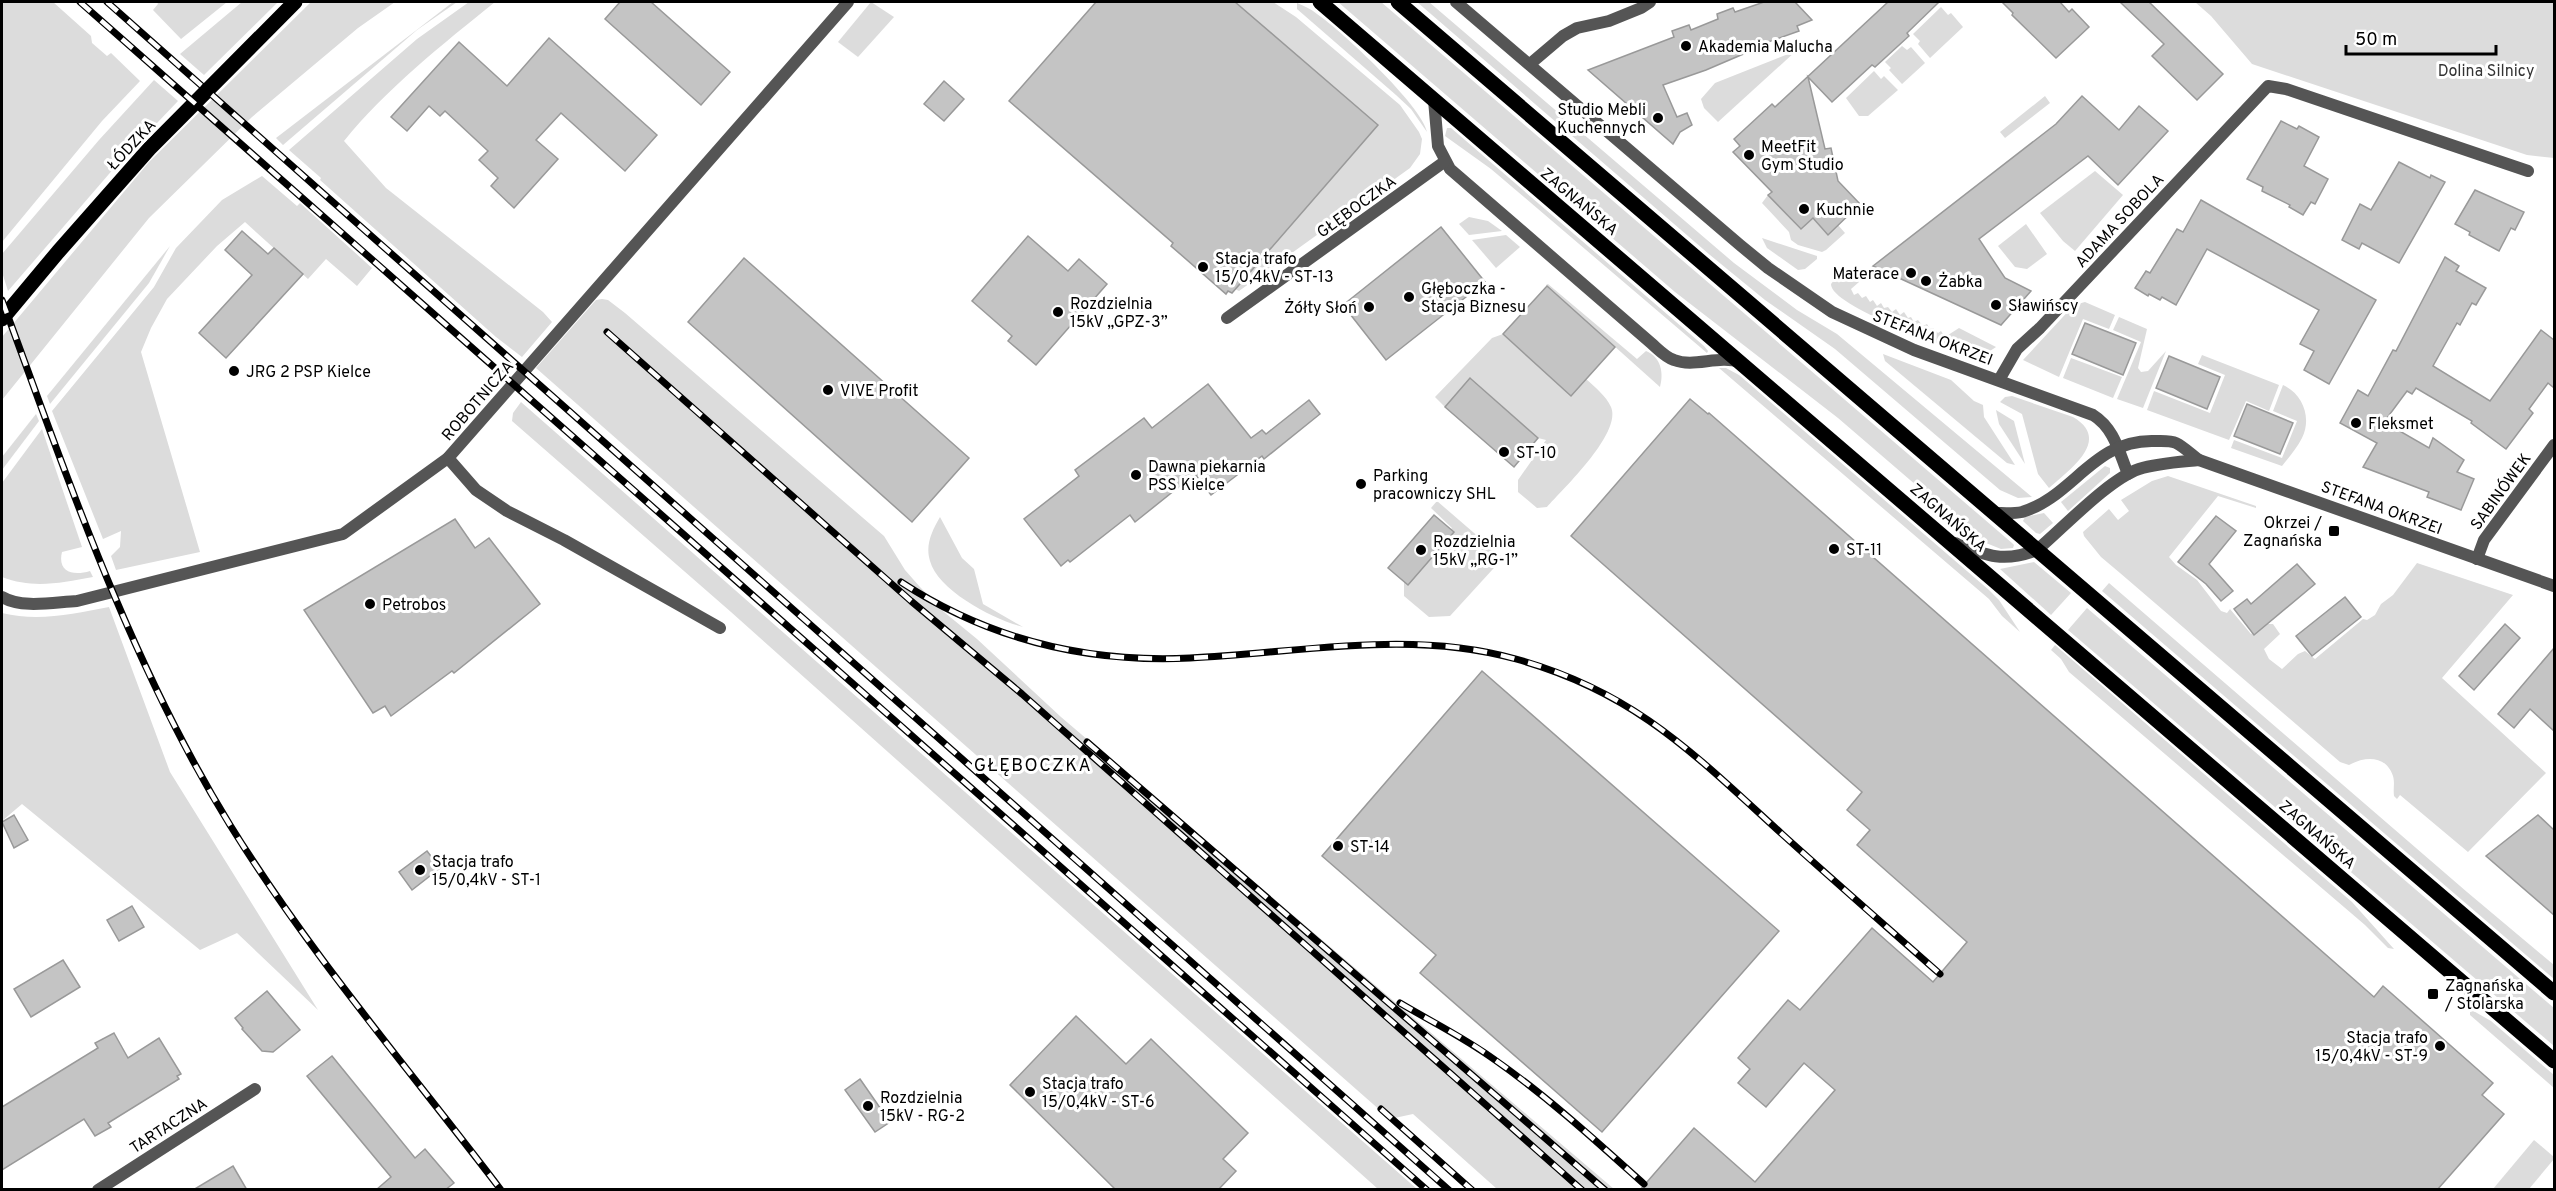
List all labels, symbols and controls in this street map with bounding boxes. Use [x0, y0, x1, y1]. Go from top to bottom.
scale bar [2346, 18, 2496, 56]
text: 50 m [2355, 29, 2397, 52]
place label: Akademia Malucha [1698, 38, 1833, 58]
marker: Akademia Malucha [1679, 39, 1693, 53]
park label: Dolina Silnicy [2438, 62, 2534, 82]
place label: Studio Mebli Kuchennych [1557, 101, 1646, 139]
marker: Studio Mebli Kuchennych [1651, 111, 1665, 125]
street label: ŁÓDZKA [102, 114, 161, 175]
place label: MeetFit Gym Studio [1761, 138, 1844, 176]
marker: MeetFit Gym Studio [1742, 148, 1756, 162]
street label: ZAGNAŃSKA [1536, 163, 1623, 241]
street label: ADAMA SOBOLA [2072, 170, 2169, 272]
street label: GŁĘBOCZKA [1314, 172, 1401, 243]
place label: Kuchnie [1816, 201, 1874, 221]
marker: Kuchnie [1797, 202, 1811, 216]
place label: Stacja trafo 15/0,4kV - ST-13 [1215, 250, 1334, 288]
marker: Stacja trafo 15/0,4kV - ST-13 [1196, 260, 1210, 274]
place label: Materace [1832, 265, 1899, 285]
marker: Materace [1904, 266, 1918, 280]
place label: Żabka [1938, 272, 1982, 293]
marker: Żabka [1919, 274, 1933, 288]
place label: Głęboczka - Stacja Biznesu [1421, 280, 1526, 318]
marker: Głęboczka - Stacja Biznesu [1402, 290, 1416, 304]
place label: Rozdzielnia 15kV „GPZ-3” [1070, 295, 1168, 333]
place label: Sławińscy [2008, 297, 2079, 317]
place label: Żółty Słoń [1284, 298, 1357, 319]
marker: Sławińscy [1989, 298, 2003, 312]
marker: Żółty Słoń [1362, 300, 1376, 314]
marker: Rozdzielnia 15kV „GPZ-3” [1051, 305, 1065, 319]
street label: STEFANA OKRZEI [1869, 307, 1995, 371]
street label: ROBOTNICZA [438, 357, 519, 446]
place label: JRG 2 PSP Kielce [246, 363, 371, 383]
marker: JRG 2 PSP Kielce [227, 364, 241, 378]
place label: VIVE Profit [840, 382, 918, 402]
marker: VIVE Profit [821, 383, 835, 397]
place label: Fleksmet [2368, 415, 2434, 435]
marker: Fleksmet [2349, 416, 2363, 430]
place label: ST-10 [1516, 444, 1556, 464]
marker: ST-10 [1497, 445, 1511, 459]
street label: SABINÓWEK [2465, 449, 2536, 535]
place label: Dawna piekarnia PSS Kielce [1148, 458, 1266, 496]
place label: Parking pracowniczy SHL [1373, 467, 1496, 505]
marker: Dawna piekarnia PSS Kielce [1129, 468, 1143, 482]
marker: Parking pracowniczy SHL [1354, 477, 1368, 491]
street label: ZAGNAŃSKA [1905, 478, 1992, 557]
street label: STEFANA OKRZEI [2318, 478, 2445, 540]
place label: Okrzei / Zagnańska [2243, 514, 2322, 552]
marker: Okrzei / Zagnańska [2327, 524, 2341, 538]
place label: Rozdzielnia 15kV „RG-1” [1433, 533, 1518, 571]
place label: ST-11 [1846, 541, 1882, 561]
marker: ST-11 [1827, 542, 1841, 556]
marker: Rozdzielnia 15kV „RG-1” [1414, 543, 1428, 557]
place label: Petrobos [382, 596, 446, 616]
marker: Petrobos [363, 597, 377, 611]
district label: GŁĘBOCZKA [974, 755, 1092, 778]
street label: ZAGNAŃSKA [2274, 795, 2361, 874]
place label: ST-14 [1350, 838, 1390, 858]
marker: ST-14 [1331, 839, 1345, 853]
place label: Stacja trafo 15/0,4kV - ST-1 [432, 853, 541, 891]
marker: Stacja trafo 15/0,4kV - ST-1 [413, 863, 427, 877]
place label: Zagnańska / Stolarska [2444, 977, 2524, 1015]
marker: Zagnańska / Stolarska [2426, 987, 2440, 1001]
place label: Stacja trafo 15/0,4kV - ST-9 [2315, 1029, 2428, 1067]
marker: Stacja trafo 15/0,4kV - ST-9 [2433, 1039, 2447, 1053]
place label: Stacja trafo 15/0,4kV - ST-6 [1042, 1075, 1155, 1113]
marker: Stacja trafo 15/0,4kV - ST-6 [1023, 1085, 1037, 1099]
place label: Rozdzielnia 15kV - RG-2 [880, 1089, 965, 1127]
street label: TARTACZNA [127, 1094, 212, 1159]
marker: Rozdzielnia 15kV - RG-2 [861, 1099, 875, 1113]

